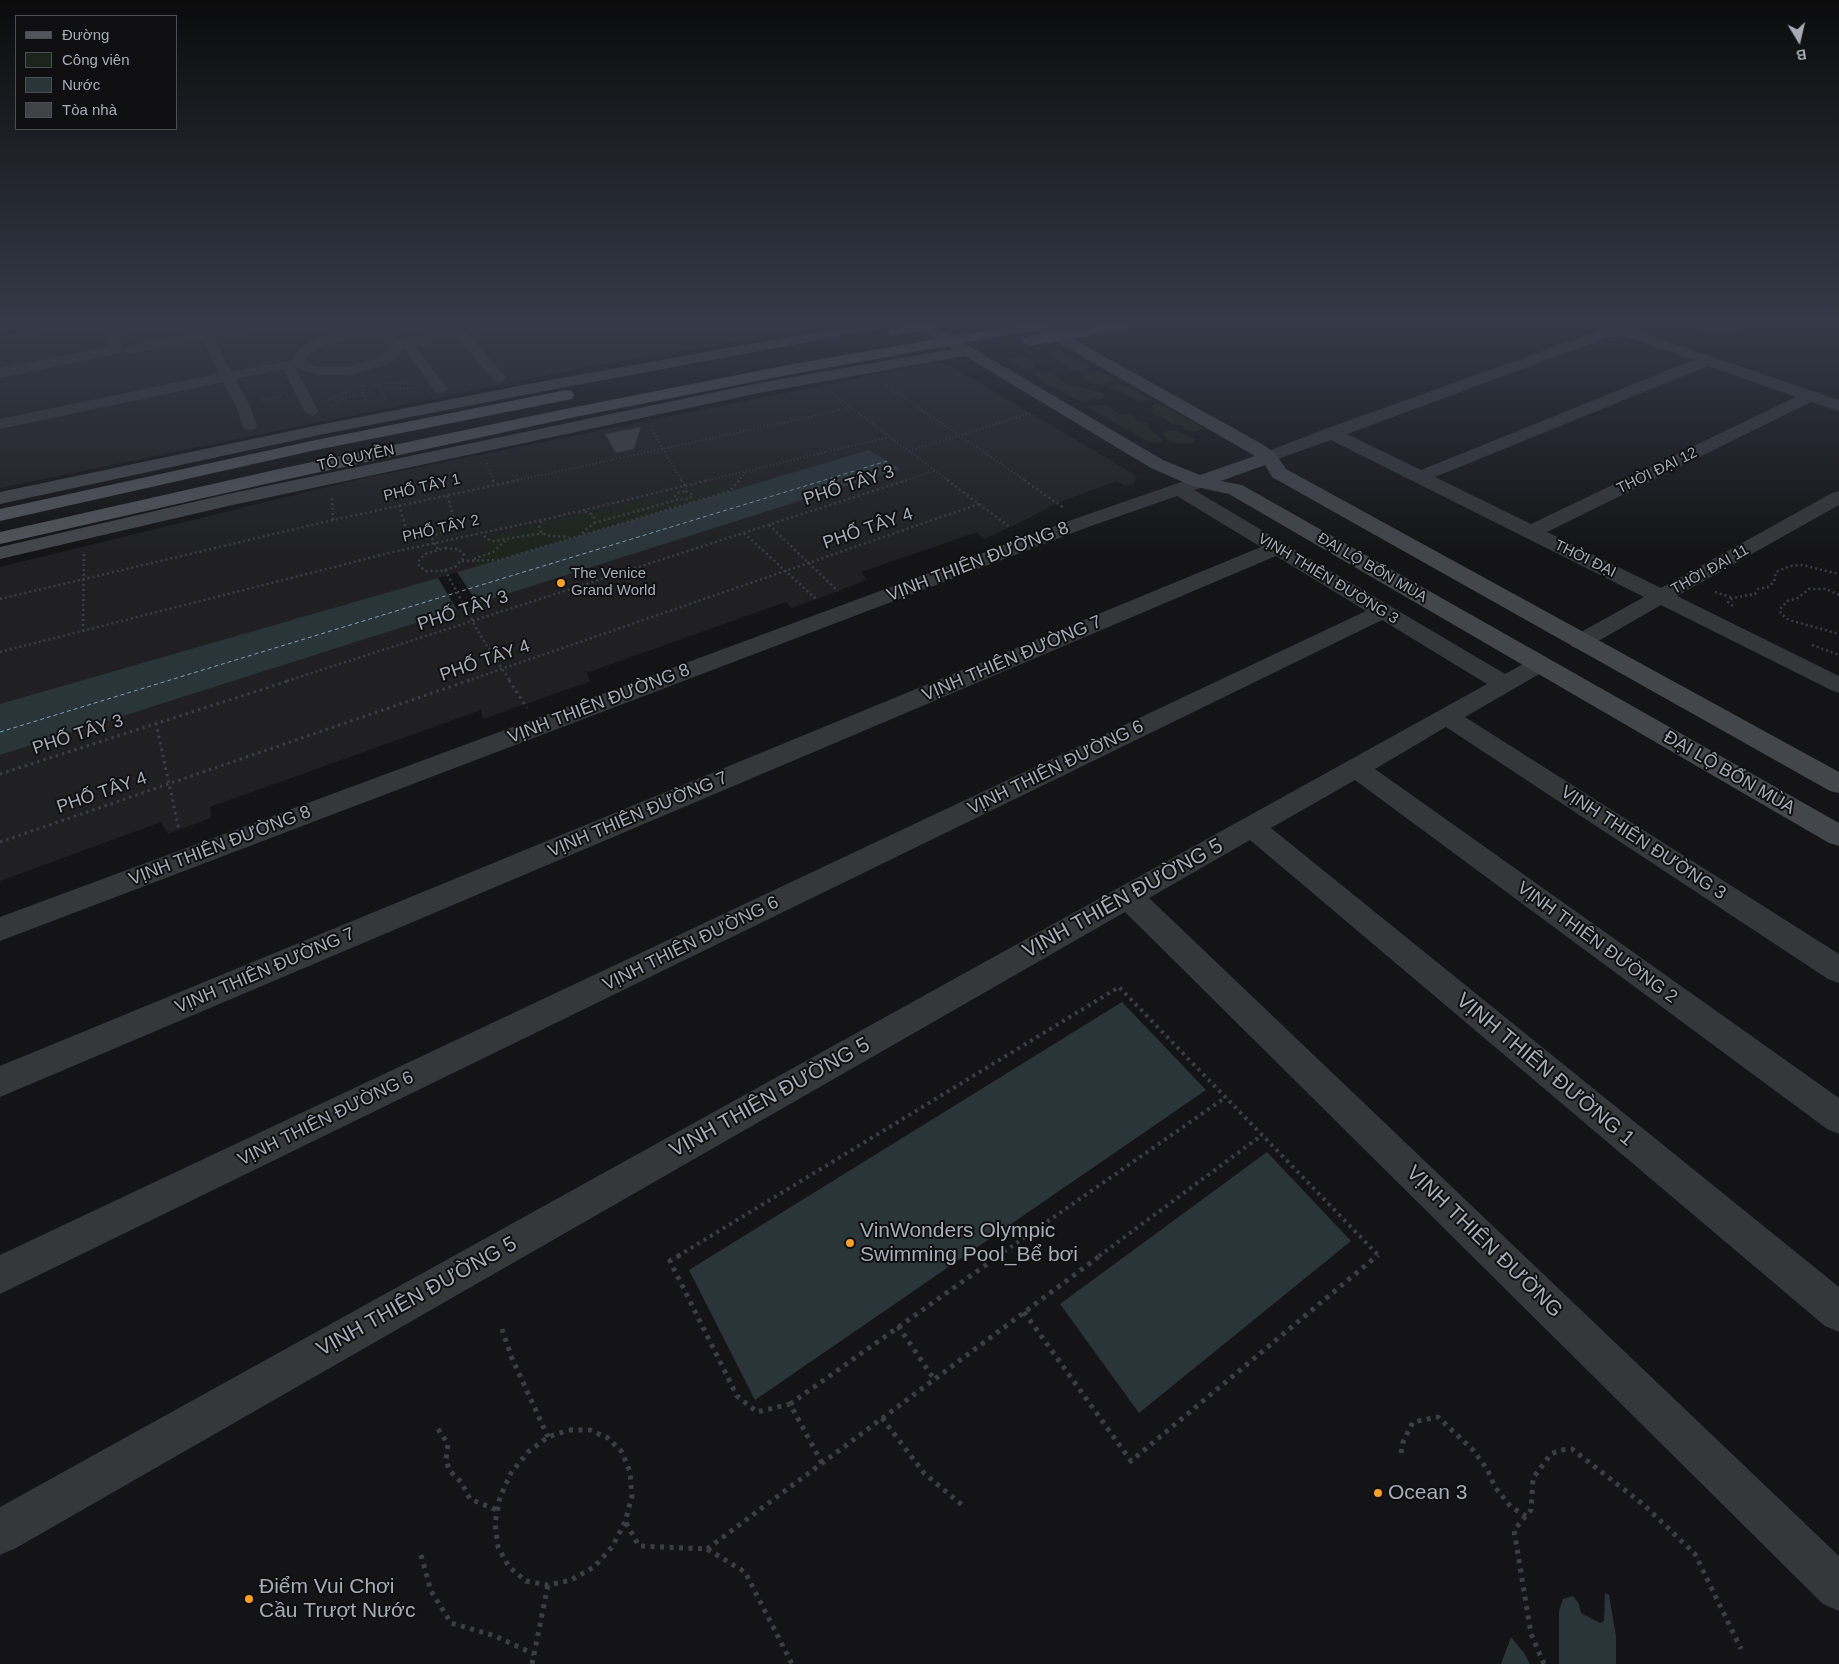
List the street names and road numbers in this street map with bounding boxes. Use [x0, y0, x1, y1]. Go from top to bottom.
street label: TÔ QUYỀN [316, 441, 396, 475]
street label: THỜI ĐẠI 12 [1614, 444, 1700, 498]
street label: PHỐ TÂY 3 [801, 461, 897, 511]
street label: PHỐ TÂY 1 [382, 470, 462, 506]
street label: PHỐ TÂY 4 [820, 503, 916, 555]
street label: PHỐ TÂY 2 [401, 511, 481, 547]
street label: VỊNH THIÊN ĐƯỜNG 8 [884, 517, 1072, 607]
street label: ĐẠI LỘ BỐN MÙA [1314, 529, 1430, 607]
street label: VỊNH THIÊN ĐƯỜNG 3 [1254, 530, 1402, 628]
street label: THỜI ĐẠI [1551, 536, 1619, 582]
street label: THỜI ĐẠI 11 [1668, 541, 1752, 599]
street label: PHỐ TÂY 3 [415, 586, 511, 636]
street label: VỊNH THIÊN ĐƯỜNG 7 [919, 611, 1105, 707]
street label: PHỐ TÂY 4 [437, 635, 533, 687]
street label: VỊNH THIÊN ĐƯỜNG 8 [505, 659, 693, 749]
street label: PHỐ TÂY 3 [30, 710, 126, 760]
street label: VỊNH THIÊN ĐƯỜNG 6 [965, 716, 1147, 820]
street label: ĐẠI LỘ BỐN MÙA [1660, 727, 1798, 819]
street label: PHỐ TÂY 4 [54, 767, 150, 819]
street label: VỊNH THIÊN ĐƯỜNG 7 [545, 767, 731, 863]
street label: VỊNH THIÊN ĐƯỜNG 3 [1556, 781, 1730, 905]
street label: VỊNH THIÊN ĐƯỜNG 8 [126, 801, 314, 891]
street label: VỊNH THIÊN ĐƯỜNG 5 [1019, 833, 1227, 965]
street label: VỊNH THIÊN ĐƯỜNG 2 [1513, 878, 1681, 1008]
street label: VỊNH THIÊN ĐƯỜNG 6 [600, 892, 782, 996]
street label: VỊNH THIÊN ĐƯỜNG 7 [172, 923, 358, 1019]
street label: VỊNH THIÊN ĐƯỜNG 1 [1451, 988, 1639, 1152]
street label: VỊNH THIÊN ĐƯỜNG 5 [666, 1032, 874, 1164]
street label: VỊNH THIÊN ĐƯỜNG 6 [235, 1067, 417, 1171]
street label: VỊNH THIÊN ĐƯỜNG [1401, 1161, 1567, 1323]
street label: VỊNH THIÊN ĐƯỜNG 5 [313, 1231, 521, 1363]

